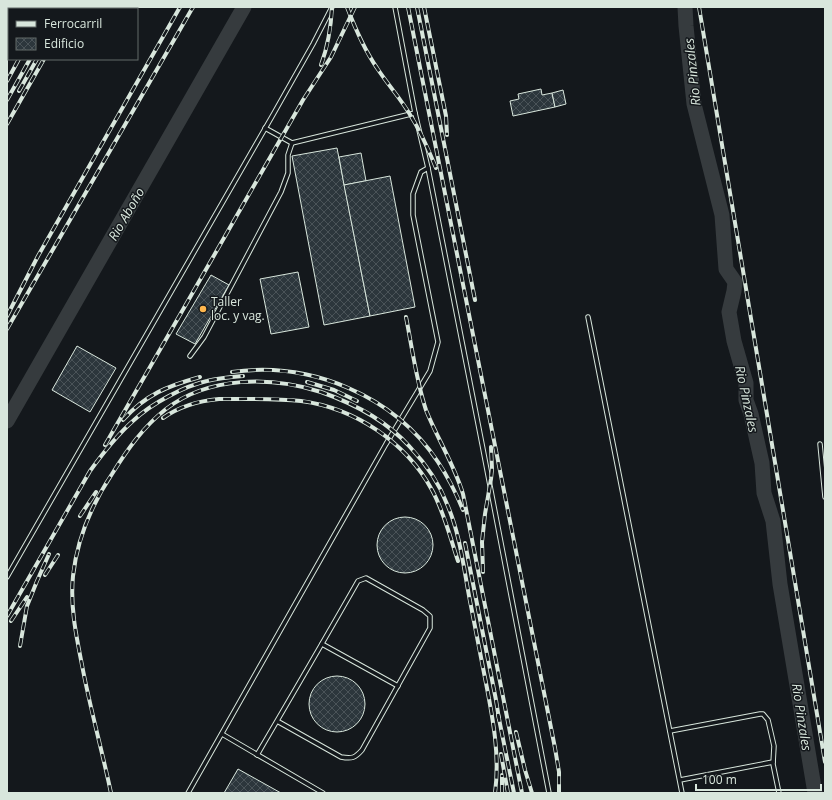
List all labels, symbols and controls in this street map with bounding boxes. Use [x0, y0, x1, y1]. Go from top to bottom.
legend [8, 8, 138, 60]
text: Ferrocarril [44, 15, 102, 32]
text: Edificio [44, 35, 84, 52]
water label: Rio Pinzales [679, 37, 705, 107]
water label: Rio Aboño [104, 184, 148, 244]
place label: Taller loc. y vag. [211, 293, 265, 324]
marker: Taller loc. y vag. [198, 304, 208, 314]
water label: Rio Pinzales [731, 364, 763, 435]
water label: Rio Pinzales [788, 682, 816, 752]
scale bar [696, 766, 821, 792]
text: 100 m [702, 771, 737, 788]

